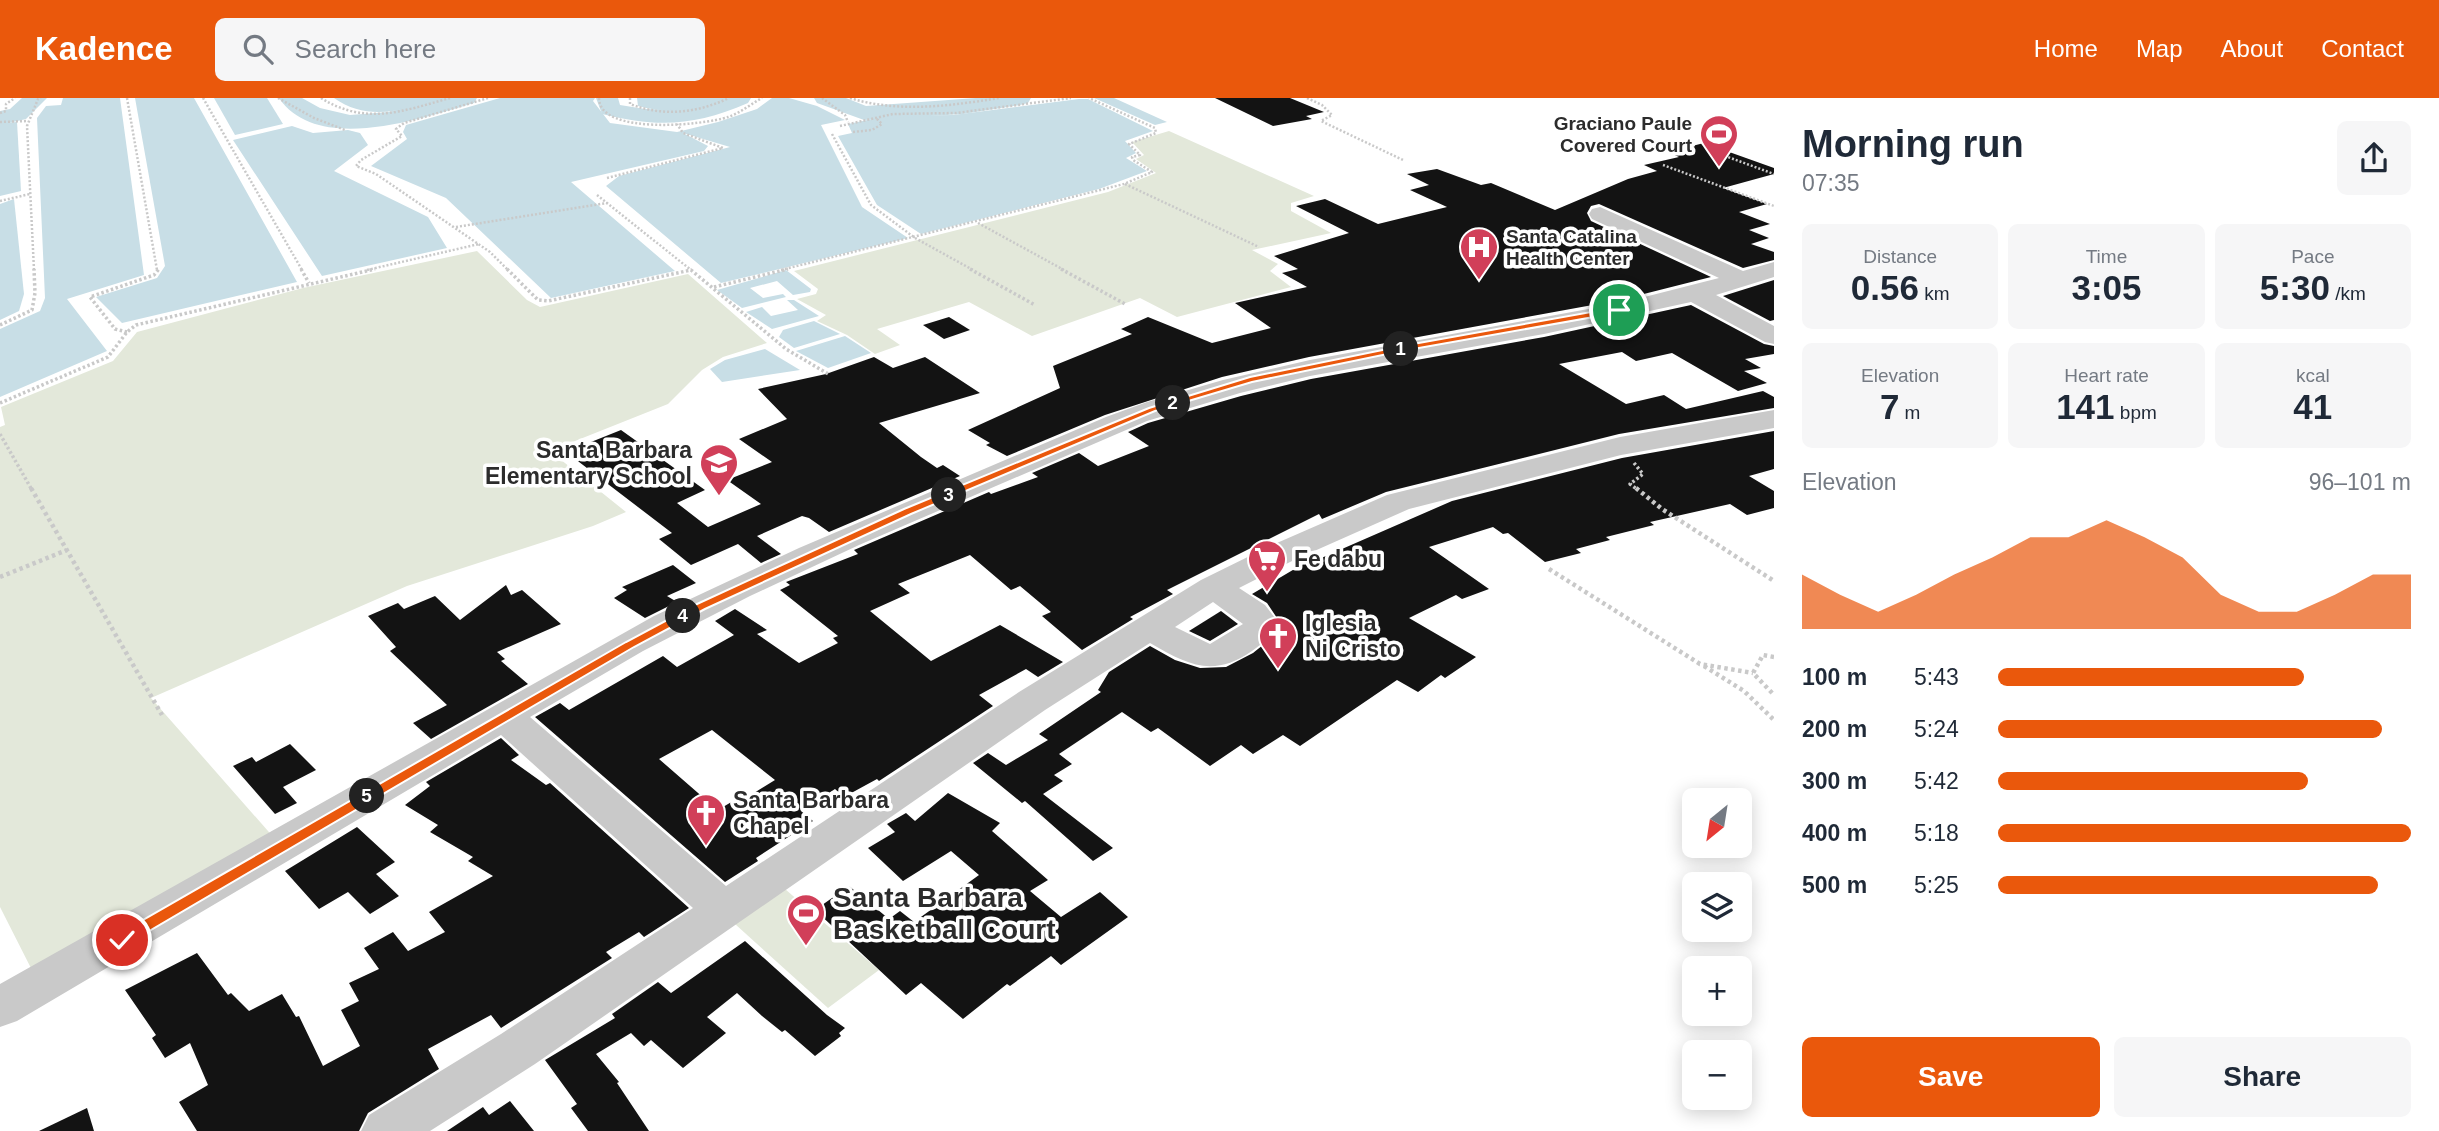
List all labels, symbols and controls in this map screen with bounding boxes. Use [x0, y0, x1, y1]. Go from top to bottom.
search box [215, 18, 705, 81]
text: Kadence [35, 30, 173, 67]
icon: search [239, 30, 277, 68]
text: Search here [295, 34, 436, 64]
text: Home [2034, 35, 2098, 62]
text: Map [2136, 35, 2183, 62]
text: About [2221, 35, 2283, 62]
text: Contact [2321, 35, 2404, 62]
place label: Graciano Paule Covered Court [1554, 113, 1693, 156]
sports icon: Graciano Paule Covered Court [1698, 113, 1740, 168]
button: share [2337, 121, 2411, 195]
text: Morning run [1802, 123, 2024, 165]
text: 07:35 [1802, 170, 1860, 196]
hospital icon: Santa Catalina Health Center [1458, 226, 1500, 281]
place label: Santa Catalina Health Center [1506, 226, 1637, 269]
text: Distance [1863, 246, 1937, 267]
text: Time [2086, 246, 2127, 267]
text: Pace [2291, 246, 2334, 267]
text: 0.56 [1851, 268, 1919, 307]
text: 3:05 [2071, 268, 2142, 307]
text: 5:30 [2260, 268, 2330, 307]
pin [1589, 280, 1649, 340]
text: km [1919, 283, 1950, 304]
text: /km [2330, 283, 2366, 304]
icon: arrive [1600, 291, 1638, 329]
pin: 1 [1384, 331, 1418, 366]
text: 1 [1395, 338, 1406, 359]
text: Elevation [1861, 365, 1939, 386]
text: Heart rate [2064, 365, 2149, 386]
text: kcal [2296, 365, 2330, 386]
pin: 2 [1156, 386, 1190, 420]
text: 7 [1880, 387, 1899, 426]
text: 141 [2056, 387, 2115, 426]
text: 41 [2293, 387, 2332, 426]
text: 2 [1167, 392, 1178, 413]
text: m [1899, 402, 1920, 423]
text: bpm [2115, 402, 2157, 423]
place label: Santa Barbara Elementary School [485, 437, 692, 489]
school or university icon: Santa Barbara Elementary School [698, 442, 740, 497]
text: Elevation [1802, 469, 1897, 495]
text: 96–101 m [2309, 469, 2411, 495]
pin: 3 [932, 478, 967, 512]
text: 3 [943, 484, 954, 505]
supermarket icon: Fe dabu [1246, 538, 1288, 593]
place label: Fe dabu [1294, 546, 1382, 572]
pin: 4 [666, 598, 700, 634]
text: 4 [677, 605, 688, 626]
place label: Iglesia Ni Cristo [1305, 610, 1401, 662]
church icon: Iglesia Ni Cristo [1257, 615, 1299, 670]
text: 100 m [1802, 664, 1867, 690]
text: 5:43 [1914, 664, 1959, 690]
text: 200 m [1802, 716, 1867, 742]
text: 5:24 [1914, 716, 1959, 742]
text: 300 m [1802, 768, 1867, 794]
text: 5:42 [1914, 768, 1959, 794]
pin: 5 [350, 778, 384, 814]
text: 5 [361, 785, 372, 806]
place label: Santa Barbara Chapel [733, 787, 889, 839]
north arrow [1682, 788, 1752, 858]
map controls [1682, 788, 1752, 1110]
church icon: Santa Barbara Chapel [685, 792, 727, 847]
text: 400 m [1802, 820, 1867, 846]
text: 5:18 [1914, 820, 1959, 846]
button: layers [1682, 872, 1752, 942]
text: 500 m [1802, 872, 1867, 898]
text: 5:25 [1914, 872, 1959, 898]
place label: Santa Barbara Basketball Court [833, 882, 1056, 945]
sports icon: Santa Barbara Basketball Court [785, 892, 827, 947]
pin [92, 910, 152, 970]
icon: check [103, 921, 141, 959]
button: + [1682, 956, 1752, 1026]
button: Save [1802, 1037, 2100, 1117]
button: Share [2114, 1037, 2411, 1117]
button: − [1682, 1040, 1752, 1110]

